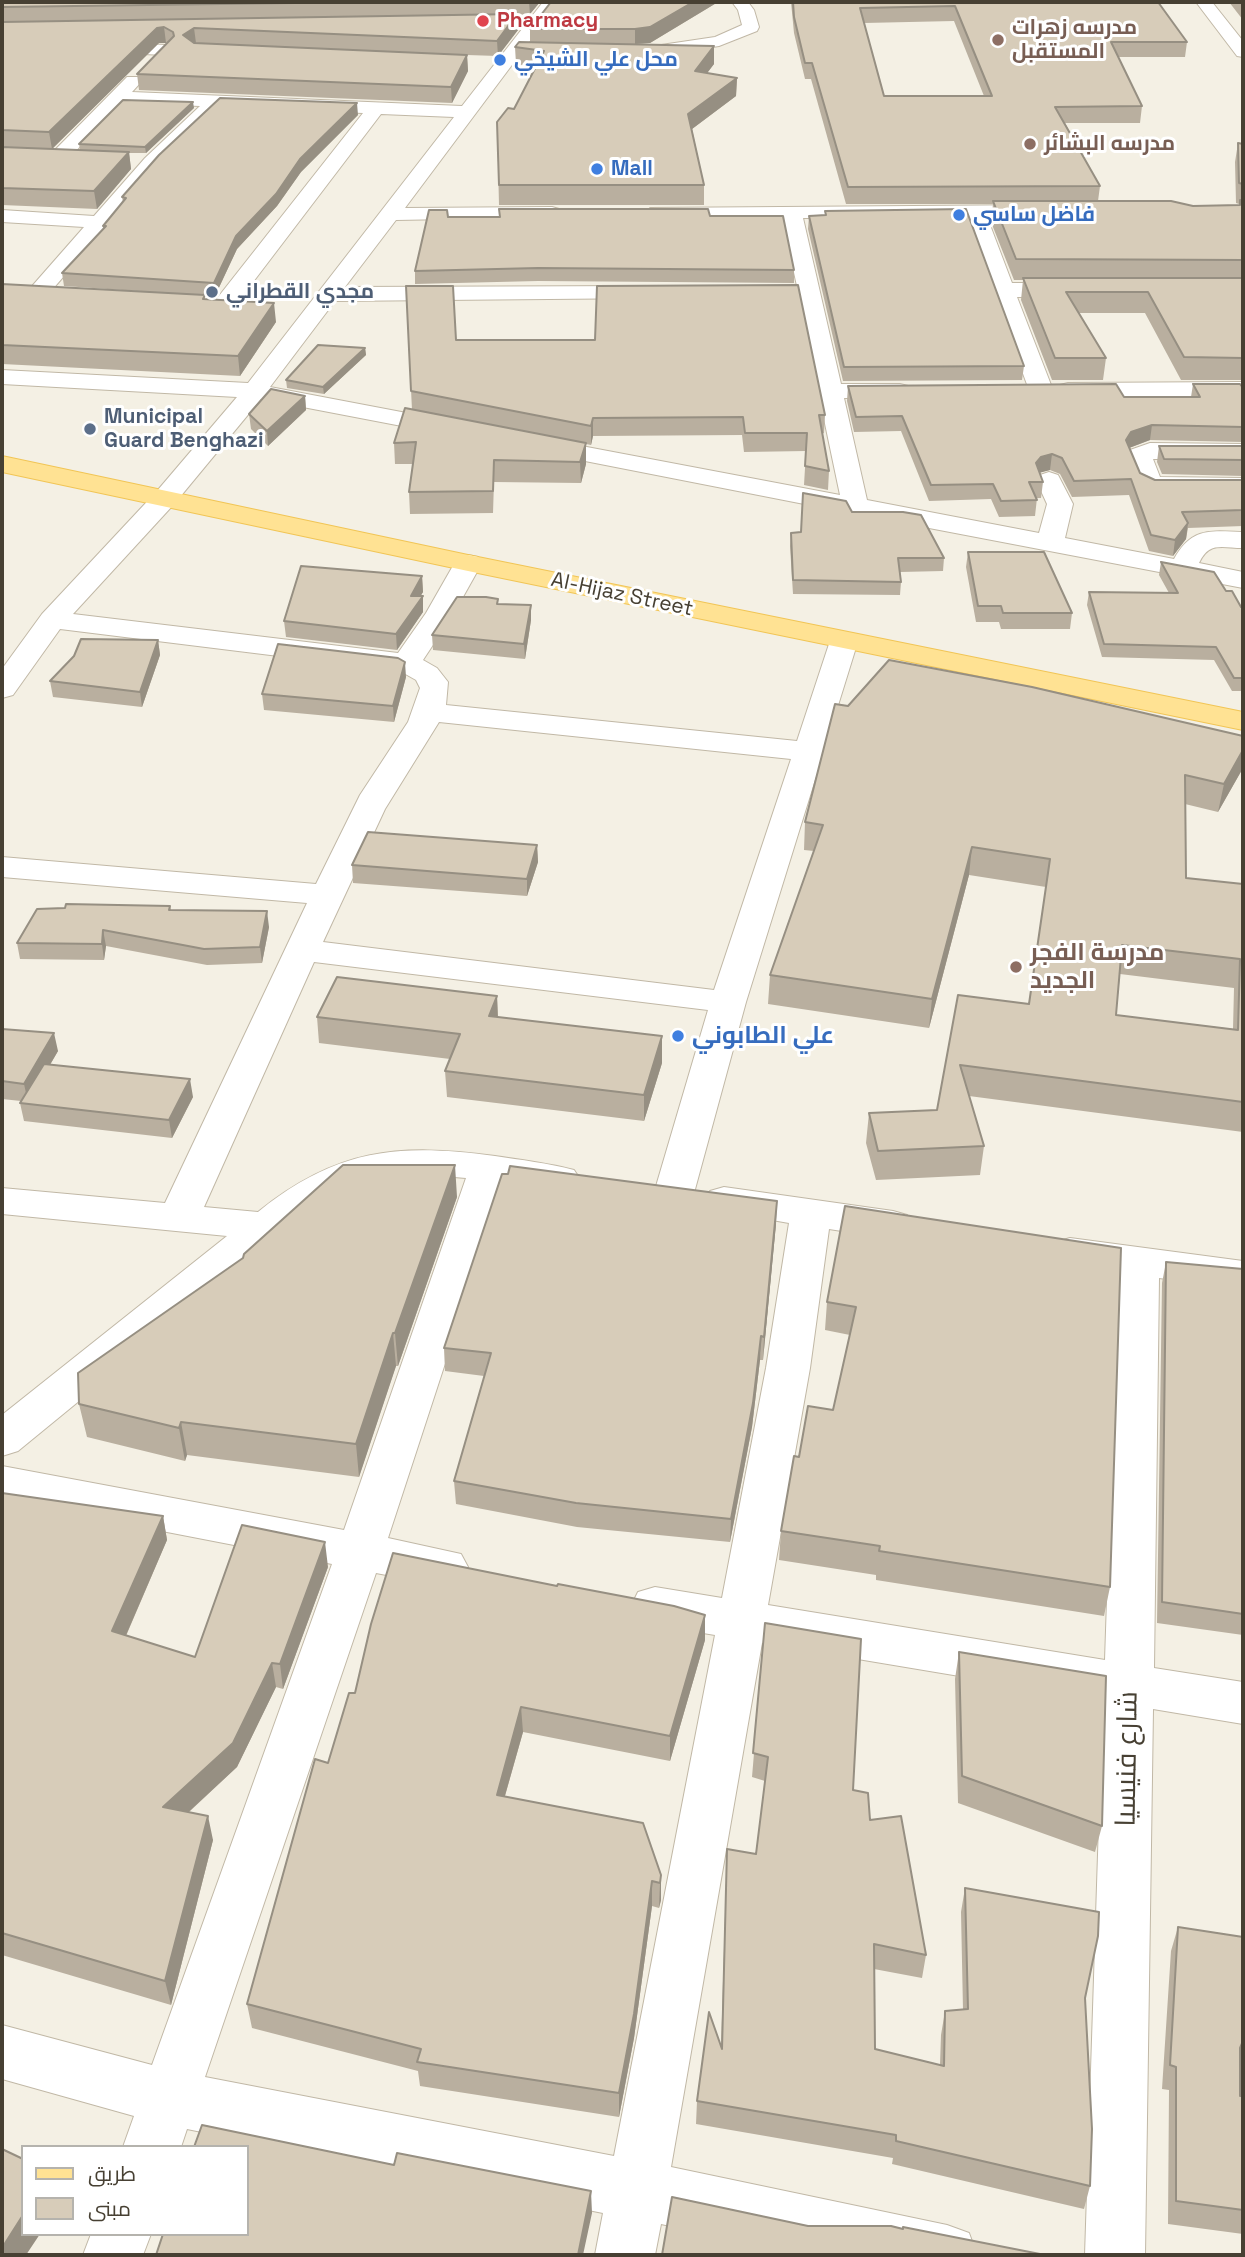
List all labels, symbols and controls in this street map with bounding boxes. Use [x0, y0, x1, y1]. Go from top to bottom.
place label: Pharmacy [497, 8, 598, 34]
marker: Pharmacy [475, 13, 491, 29]
place label: مدرسه زهرات المستقبل [1012, 15, 1137, 65]
marker: مدرسه زهرات المستقبل [990, 32, 1006, 48]
place label: محل علي الشيخي [514, 47, 678, 73]
marker: محل علي الشيخي [492, 52, 508, 68]
place label: مدرسه البشائر [1044, 131, 1175, 157]
marker: مدرسه البشائر [1022, 136, 1038, 152]
place label: Mall [611, 156, 653, 182]
marker: Mall [589, 161, 605, 177]
place label: فاضل ساسي [973, 202, 1095, 228]
marker: فاضل ساسي [951, 207, 967, 223]
place label: مجدي القطراني [226, 279, 374, 305]
marker: مجدي القطراني [204, 284, 220, 300]
place label: Municipal Guard Benghazi [104, 404, 264, 454]
marker: Municipal Guard Benghazi [82, 421, 98, 437]
street label: Al-Hijaz Street [549, 568, 695, 622]
place label: مدرسة الفجر الجديد [1030, 939, 1164, 995]
marker: مدرسة الفجر الجديد [1008, 959, 1024, 975]
place label: علي الطابوني [692, 1022, 834, 1050]
marker: علي الطابوني [670, 1028, 686, 1044]
street label: شارع فنيسيا [1110, 1691, 1146, 1827]
legend [21, 2145, 248, 2236]
text: طريق [88, 2160, 136, 2187]
text: مبنى [88, 2195, 131, 2222]

